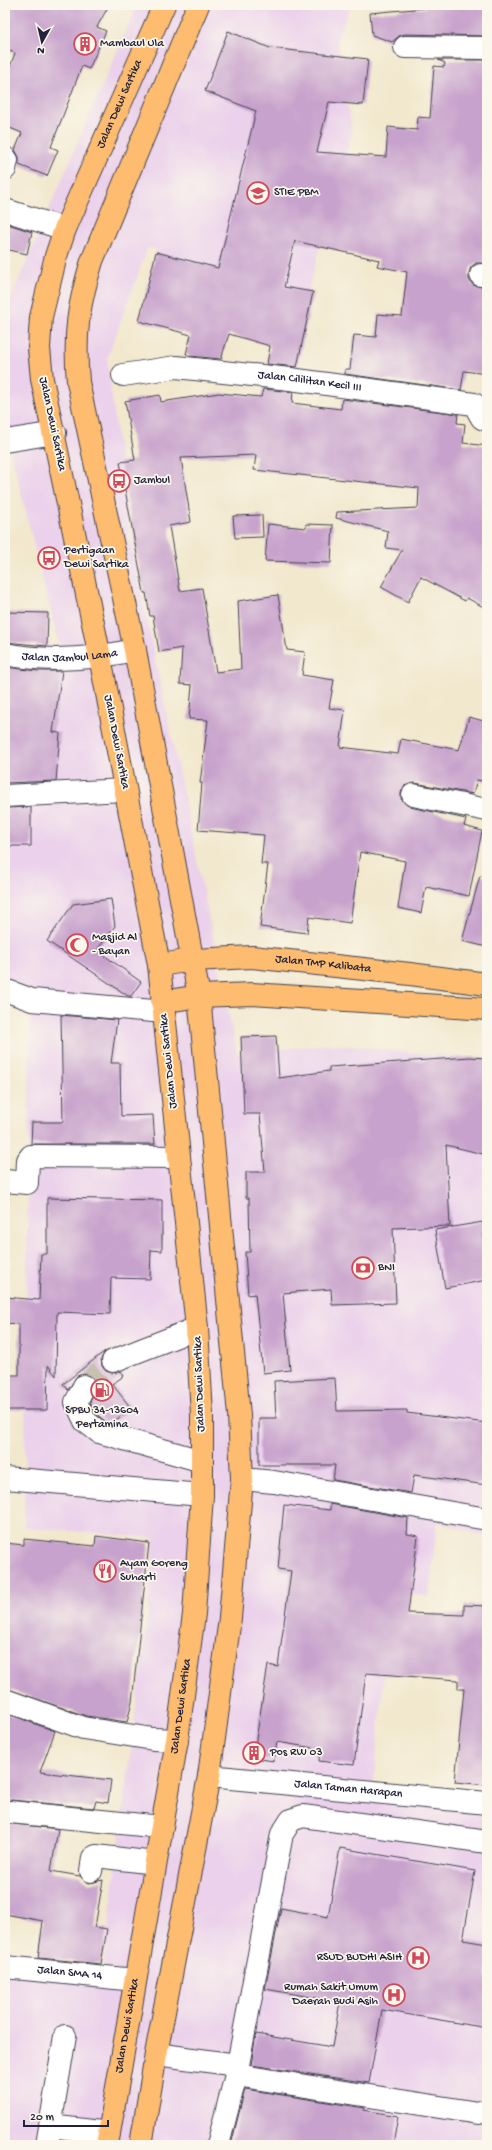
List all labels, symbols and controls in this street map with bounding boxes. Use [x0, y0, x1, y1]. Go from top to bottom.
north arrow [22, 22, 62, 62]
building icon: Mambaul Ula [72, 31, 98, 57]
place label: Mambaul Ula [100, 37, 164, 51]
text: N [36, 43, 45, 56]
street label: Jalan Dewi Sartika [94, 57, 146, 151]
school or university icon: STIE PBM [245, 180, 271, 206]
place label: STIE PBM [274, 186, 319, 200]
street label: Jalan Cililitan Kecil III [257, 369, 362, 396]
street label: Jalan Dewi Sartika [35, 376, 69, 473]
bus stop icon: Jambul [106, 468, 132, 494]
place label: Jambul [134, 474, 171, 488]
place label: Pertigaan Dewi Sartika [63, 544, 129, 572]
bus stop icon: Pertigaan Dewi Sartika [36, 545, 62, 571]
street label: Jalan Jambul Lama [21, 646, 119, 666]
street label: Jalan Dewi Sartika [100, 694, 132, 791]
place label: Masjid Al - Bayan [92, 931, 137, 959]
mosque icon: Masjid Al - Bayan [64, 932, 90, 958]
street label: Jalan TMP Kalibata [274, 953, 372, 977]
street label: Jalan Dewi Sartika [157, 1012, 181, 1109]
bank icon: BNI [350, 1255, 376, 1281]
place label: BNI [377, 1261, 395, 1275]
street label: Jalan Dewi Sartika [191, 1336, 209, 1432]
fuel station icon: SPBU 34-13604 Pertamina [89, 1377, 115, 1403]
place label: SPBU 34-13604 Pertamina [65, 1404, 139, 1432]
place label: Ayam Goreng Suharti [120, 1557, 188, 1585]
restaurant icon: Ayam Goreng Suharti [92, 1558, 118, 1584]
street label: Jalan Dewi Sartika [168, 1658, 195, 1755]
building icon: Pos RW 03 [241, 1740, 267, 1766]
place label: Pos RW 03 [269, 1746, 322, 1760]
street label: Jalan Taman Harapan [294, 1777, 403, 1802]
hospital icon: RSUD BUDHI ASIH [405, 1945, 431, 1971]
place label: RSUD BUDHI ASIH [317, 1951, 402, 1965]
street label: Jalan SMA 14 [37, 1963, 103, 1984]
street label: Jalan Dewi Sartika [113, 1977, 143, 2074]
place label: Rumah Sakit Umum Daerah Budi Asih [284, 1981, 379, 2009]
hospital icon: Rumah Sakit Umum Daerah Budi Asih [381, 1982, 407, 2008]
scale bar [24, 2102, 108, 2128]
text: 20 m [30, 2111, 55, 2125]

